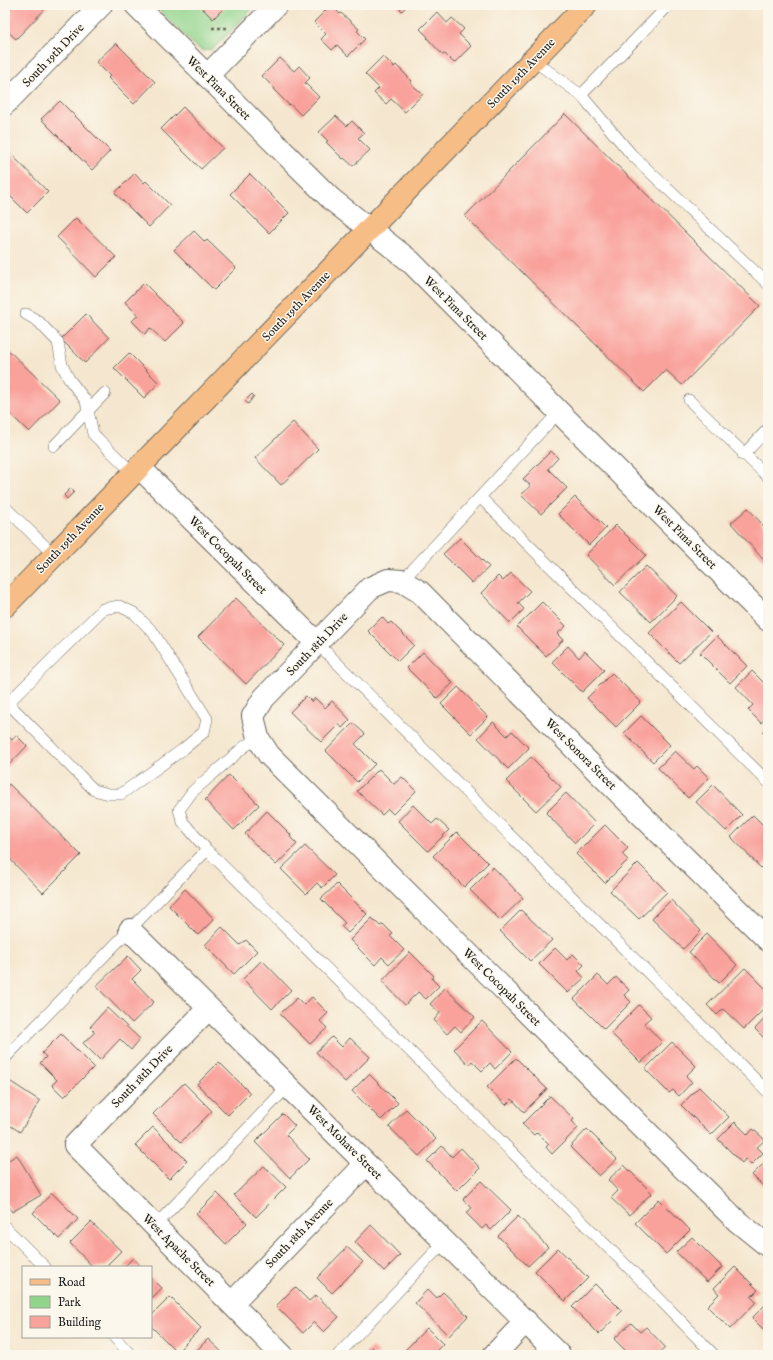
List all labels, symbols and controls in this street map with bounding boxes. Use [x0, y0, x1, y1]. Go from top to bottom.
street label: South 19th Drive [19, 20, 88, 90]
street label: South 19th Avenue [484, 35, 559, 111]
street label: West Pima Street [184, 53, 254, 123]
street label: South 19th Avenue [259, 268, 334, 344]
street label: West Pima Street [421, 273, 491, 343]
street label: South 19th Avenue [33, 500, 108, 576]
street label: West Pima Street [650, 502, 720, 572]
street label: West Cocopah Street [185, 513, 270, 598]
street label: South 18th Drive [283, 609, 352, 679]
street label: West Sonora Street [542, 716, 619, 793]
street label: West Cocopah Street [459, 945, 544, 1030]
street label: South 18th Drive [108, 1041, 177, 1111]
street label: West Mohave Street [304, 1102, 385, 1183]
street label: South 18th Avenue [262, 1195, 337, 1271]
street label: West Apache Street [139, 1211, 218, 1290]
legend [22, 1266, 152, 1338]
text: Road [58, 1275, 86, 1290]
text: Park [58, 1295, 81, 1310]
text: Building [58, 1315, 102, 1330]

